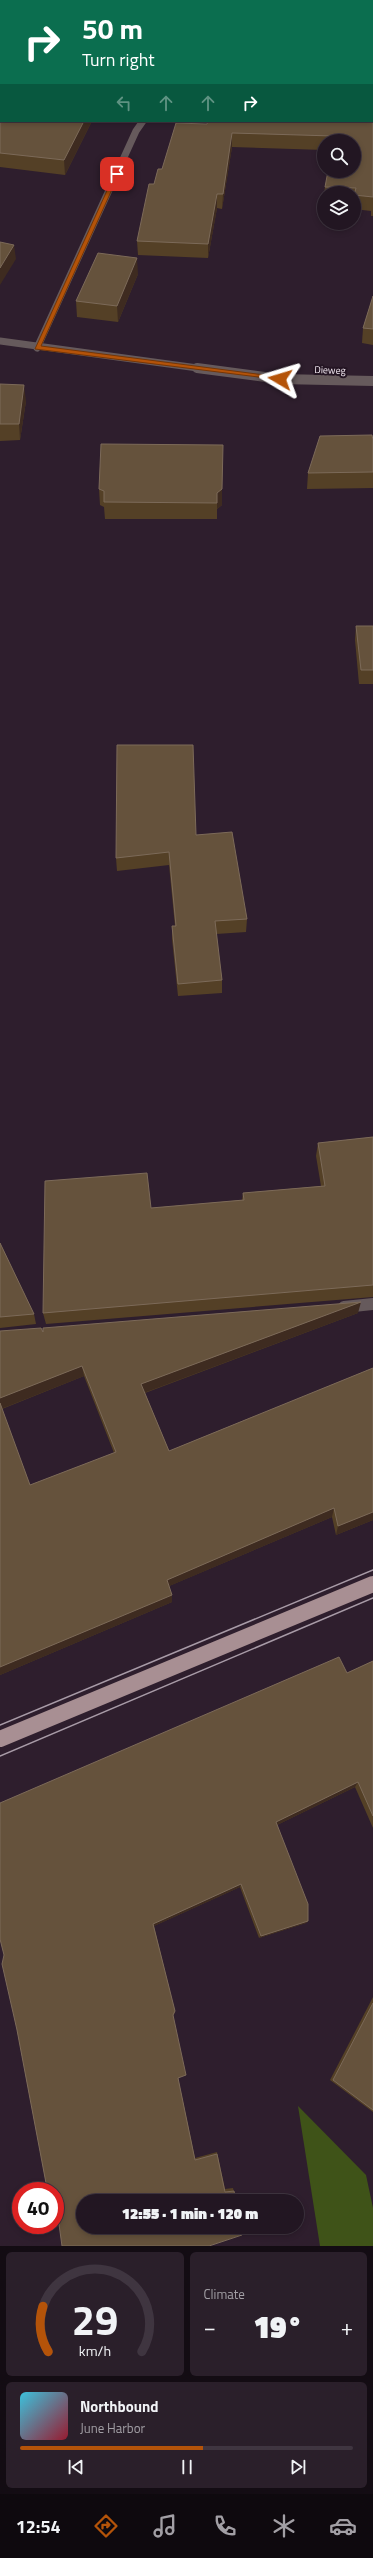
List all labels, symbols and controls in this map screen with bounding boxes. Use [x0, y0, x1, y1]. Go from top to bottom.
text: 50 m [82, 7, 143, 50]
icon: right [16, 16, 68, 68]
text: Turn right [82, 46, 155, 73]
icon: left [113, 92, 135, 114]
icon: ahead [155, 92, 177, 114]
icon: ahead [197, 92, 219, 114]
icon: right [239, 92, 261, 114]
map controls [317, 134, 361, 230]
button: search [317, 134, 361, 178]
pin [100, 157, 134, 191]
icon: arrive [106, 163, 128, 185]
button: layers [317, 186, 361, 230]
position arrow [259, 358, 301, 400]
street label: Dieweg [314, 362, 346, 378]
speed limit sign: 40 [12, 2182, 64, 2234]
text: 12:55 · 1 min · 120 m [122, 2202, 258, 2225]
text: Climate [204, 2284, 245, 2304]
text: 29 [71, 2288, 118, 2351]
text: 19° [254, 2304, 303, 2350]
text: − [204, 2310, 216, 2344]
text: + [341, 2310, 353, 2344]
text: km/h [79, 2340, 111, 2362]
text: Northbound [80, 2395, 159, 2418]
text: June Harbor [80, 2418, 145, 2438]
icon: previous [65, 2456, 87, 2478]
icon: pause [176, 2456, 198, 2478]
icon: next [287, 2456, 309, 2478]
icon: directions [92, 2512, 120, 2540]
icon: music [151, 2512, 179, 2540]
icon: phone [211, 2512, 239, 2540]
icon: climate [270, 2512, 298, 2540]
icon: car [329, 2512, 357, 2540]
text: 12:54 [16, 2513, 61, 2540]

